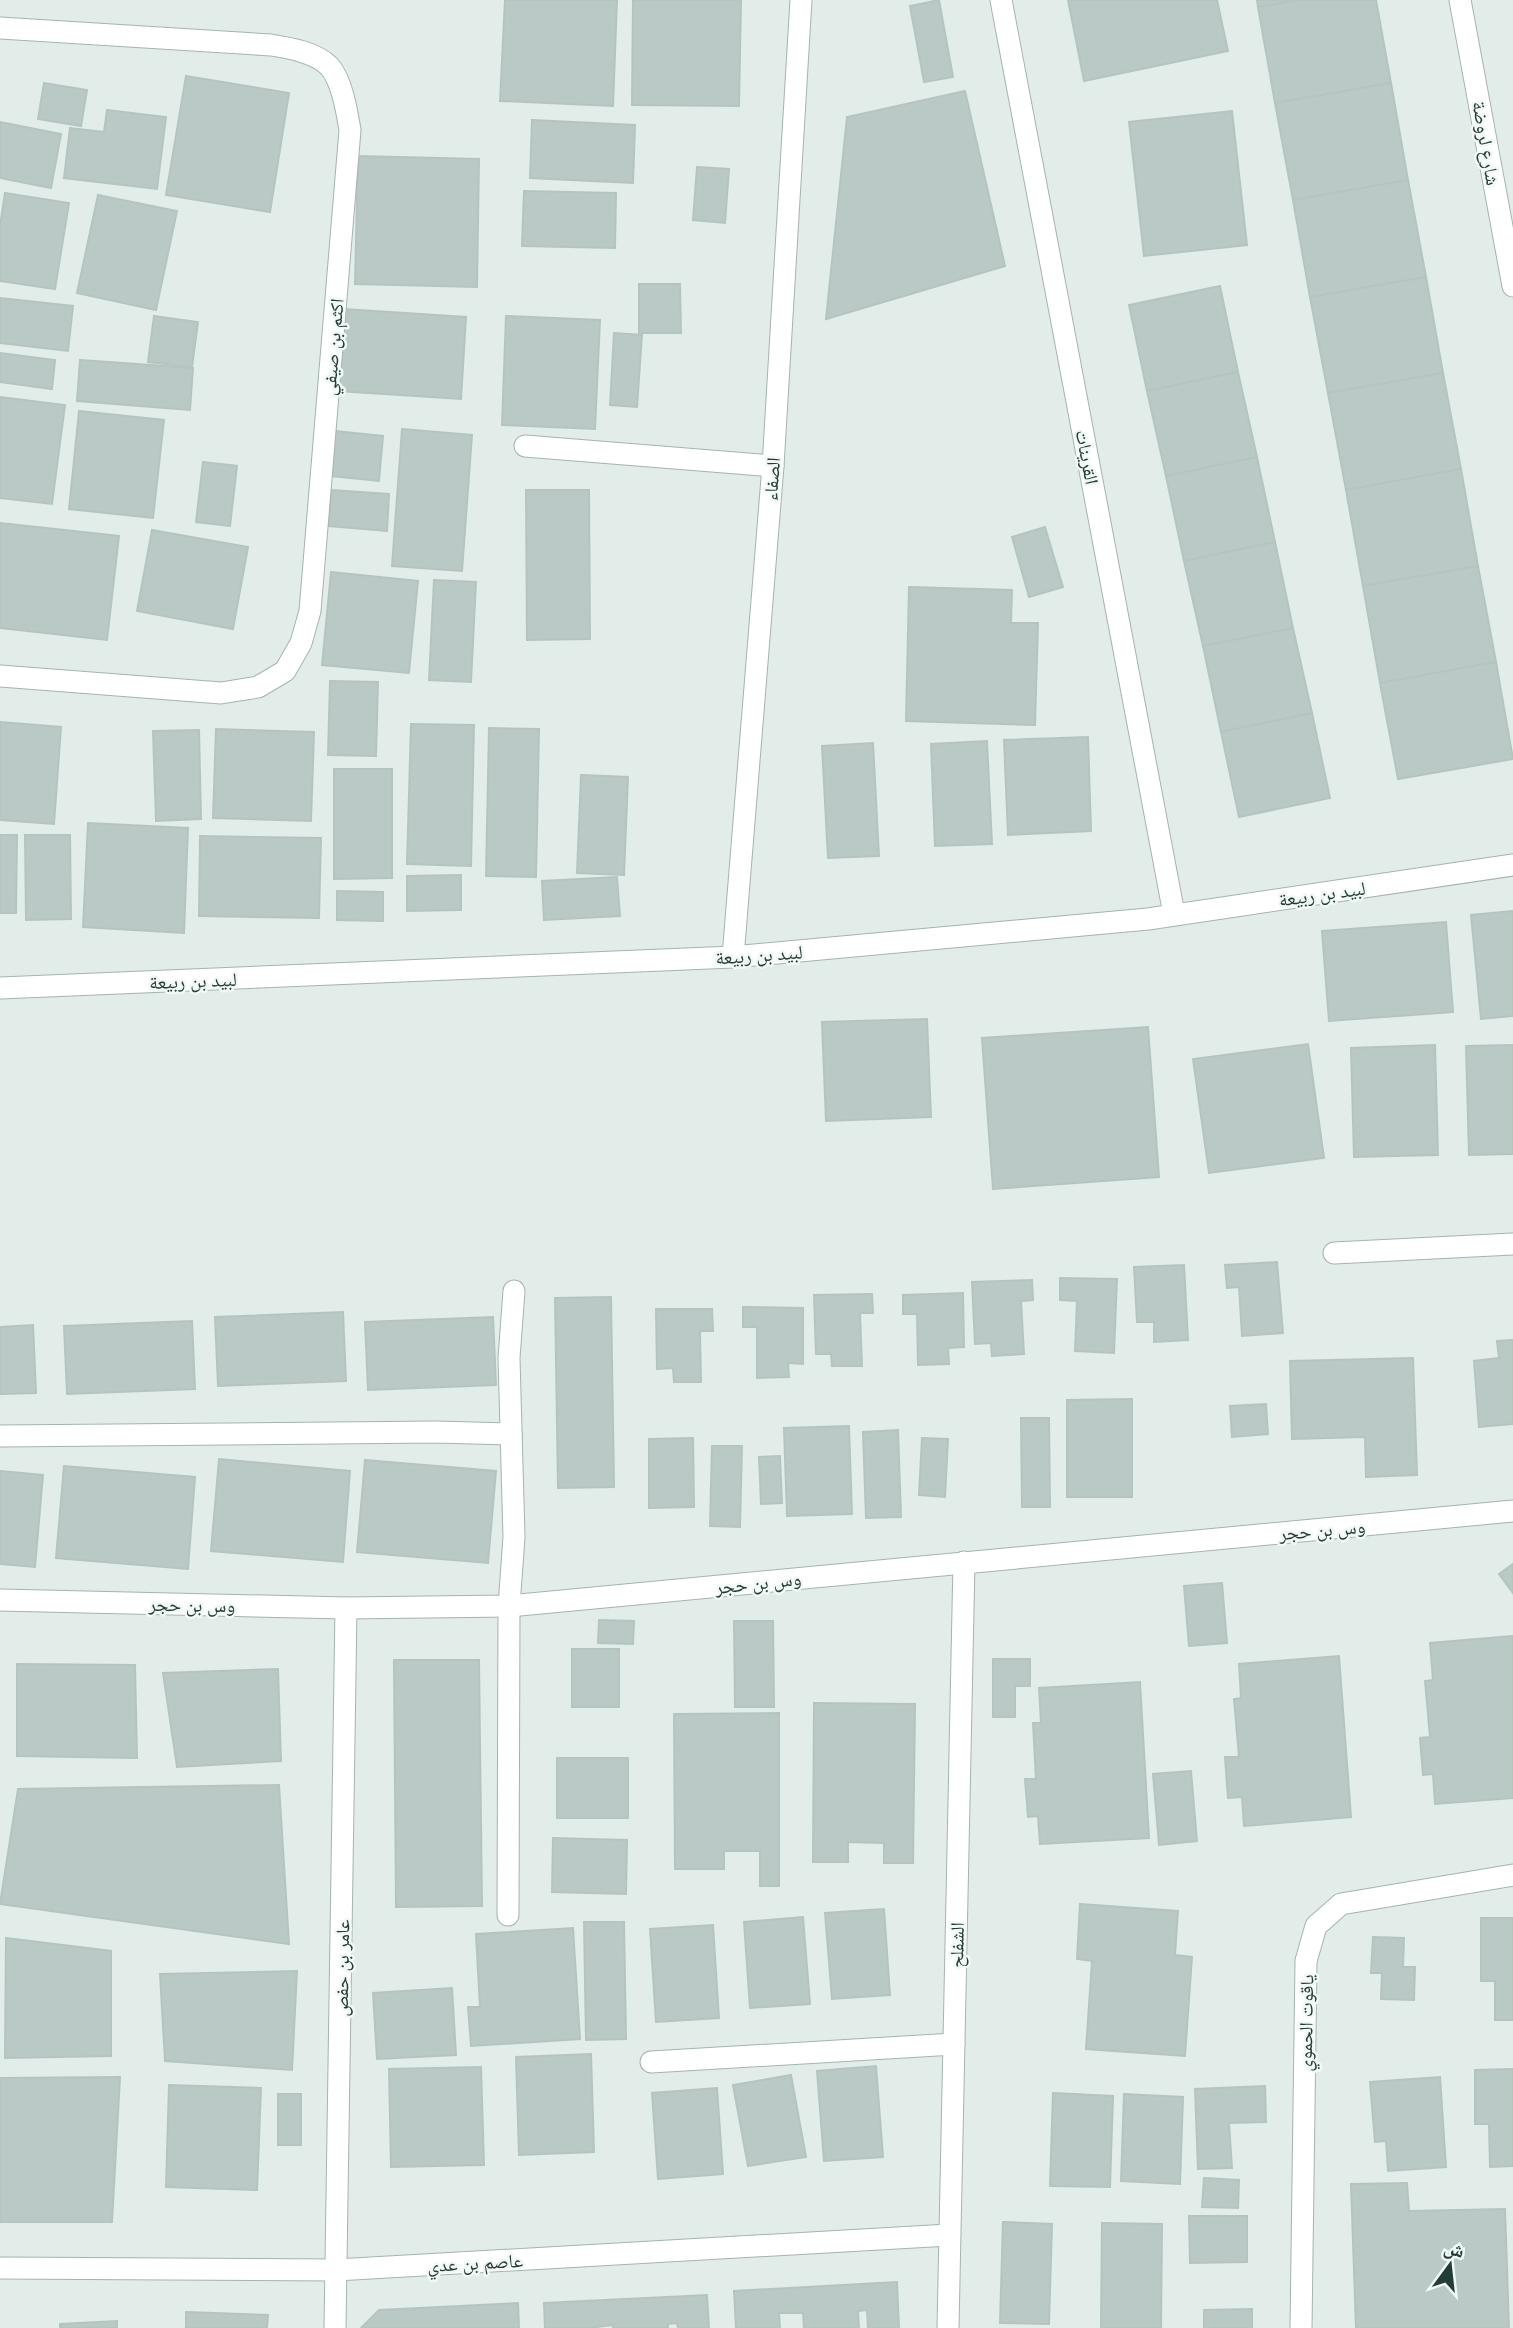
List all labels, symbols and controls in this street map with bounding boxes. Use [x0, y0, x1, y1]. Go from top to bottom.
street label: شارع لروضة [1467, 99, 1506, 187]
street label: اكثم بن صيفي [316, 297, 353, 397]
street label: القرينات [1070, 428, 1105, 486]
street label: الصفاء [758, 456, 784, 502]
street label: لبيد بن ربيعة [1277, 876, 1367, 911]
street label: لبيد بن ربيعة [715, 939, 803, 970]
street label: لبيد بن ربيعة [149, 967, 237, 994]
street label: وس بن حجر [1277, 1514, 1366, 1545]
street label: وس بن حجر [713, 1566, 802, 1599]
street label: وس بن حجر [147, 1592, 236, 1617]
street label: عامر بن حفص [329, 1919, 354, 2017]
street label: الشفلح [944, 1922, 970, 1968]
street label: ياقوت الحموي [1293, 1974, 1322, 2072]
north arrow [1415, 2230, 1485, 2300]
text: ش [1442, 2234, 1467, 2263]
street label: عاصم بن عدي [427, 2248, 524, 2281]

